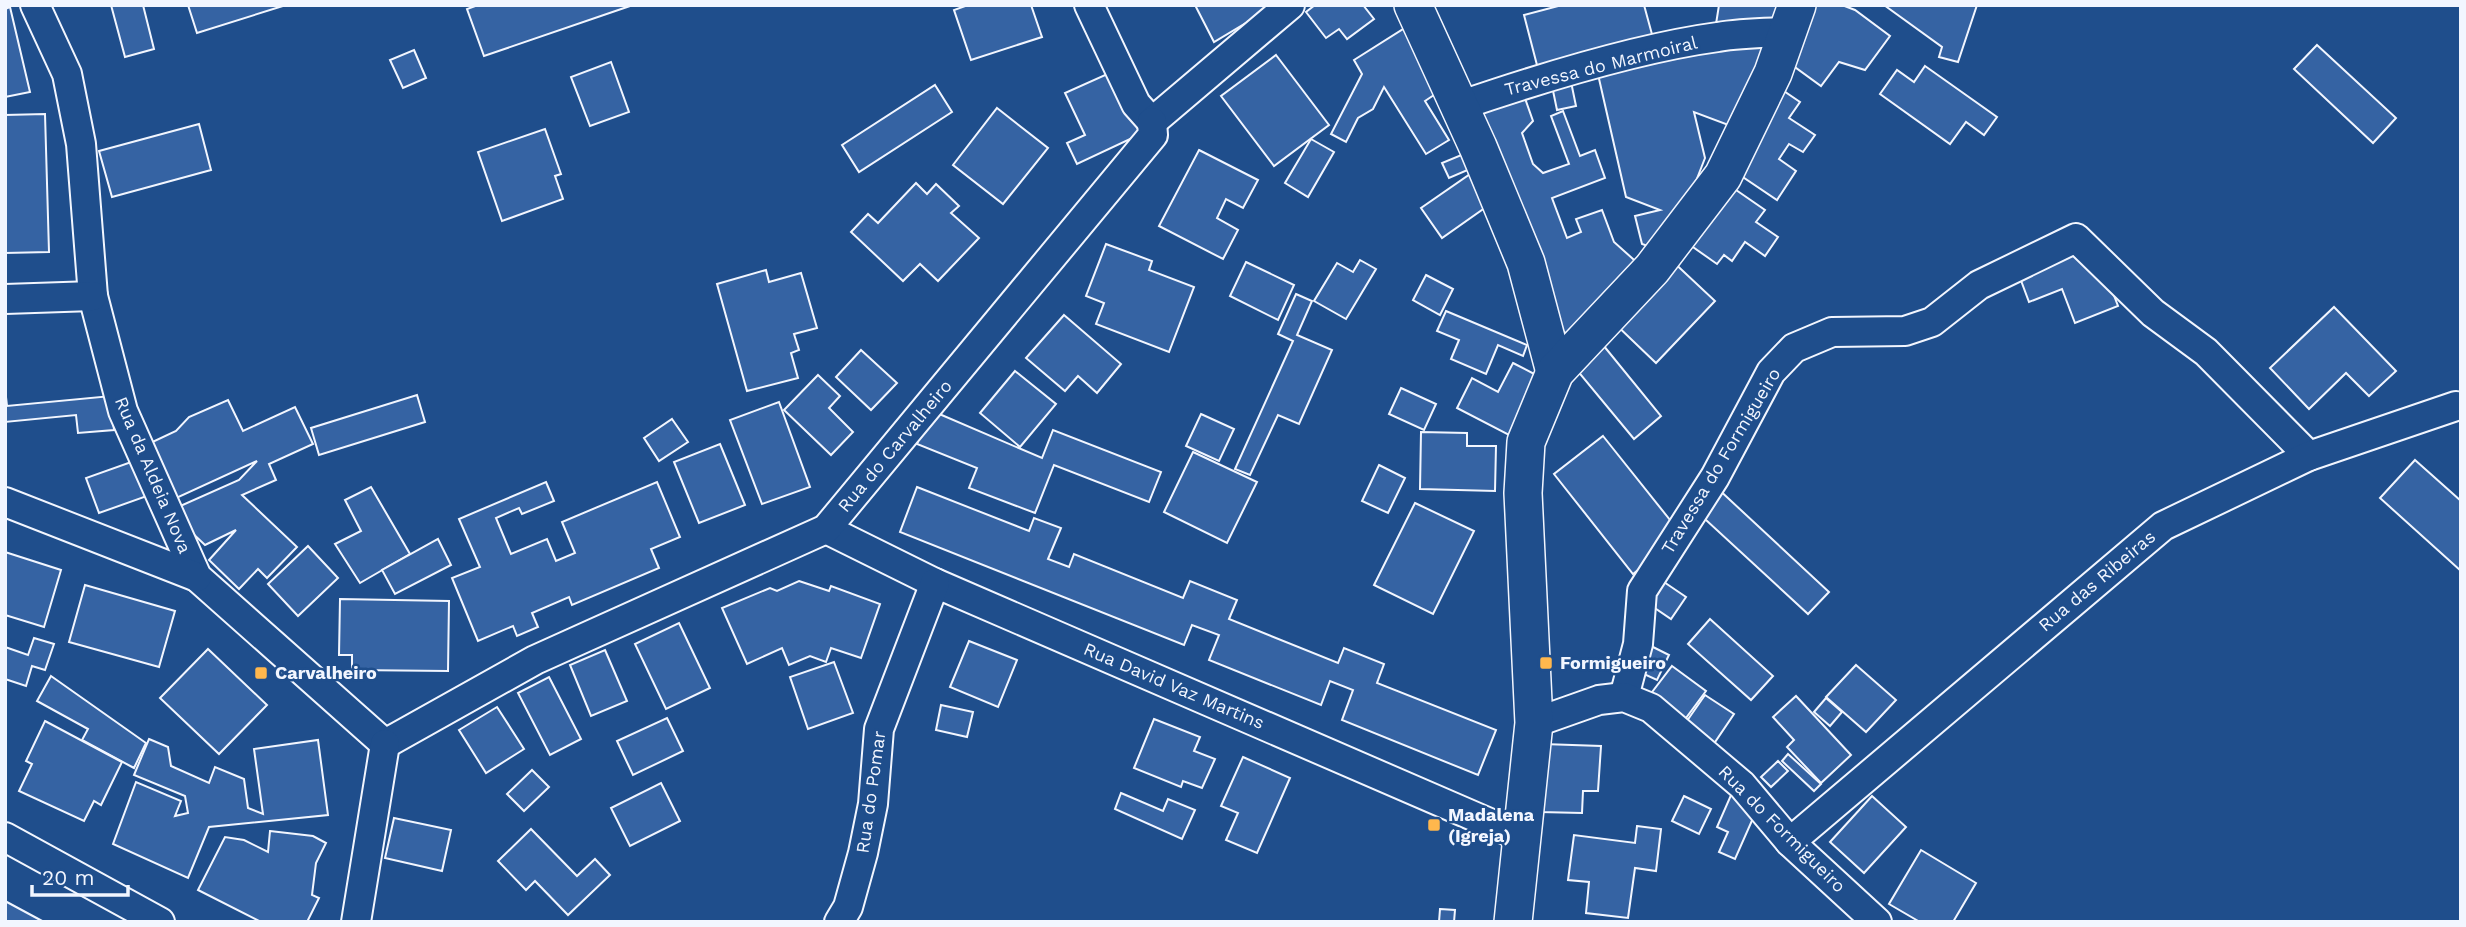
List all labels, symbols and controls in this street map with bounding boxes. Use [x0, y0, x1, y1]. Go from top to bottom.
street label: Travessa do Marmoiral [1502, 31, 1700, 100]
street label: Travessa do Formigueiro [1657, 364, 1784, 558]
street label: Rua do Carvalheiro [833, 375, 956, 516]
street label: Rua da Aldeia Nova [111, 393, 196, 556]
street label: Rua das Ribeiras [2034, 526, 2159, 636]
street label: Rua David Vaz Martins [1081, 638, 1268, 733]
place label: Formigueiro [1560, 652, 1666, 673]
marker: Formigueiro [1538, 655, 1554, 671]
place label: Carvalheiro [275, 662, 377, 683]
marker: Carvalheiro [253, 665, 269, 681]
street label: Rua do Pomar [852, 729, 889, 854]
street label: Rua do Formigueiro [1715, 761, 1850, 896]
place label: Madalena (Igreja) [1448, 804, 1535, 846]
marker: Madalena (Igreja) [1426, 817, 1442, 833]
scale bar [32, 853, 128, 897]
text: 20 m [42, 865, 94, 890]

